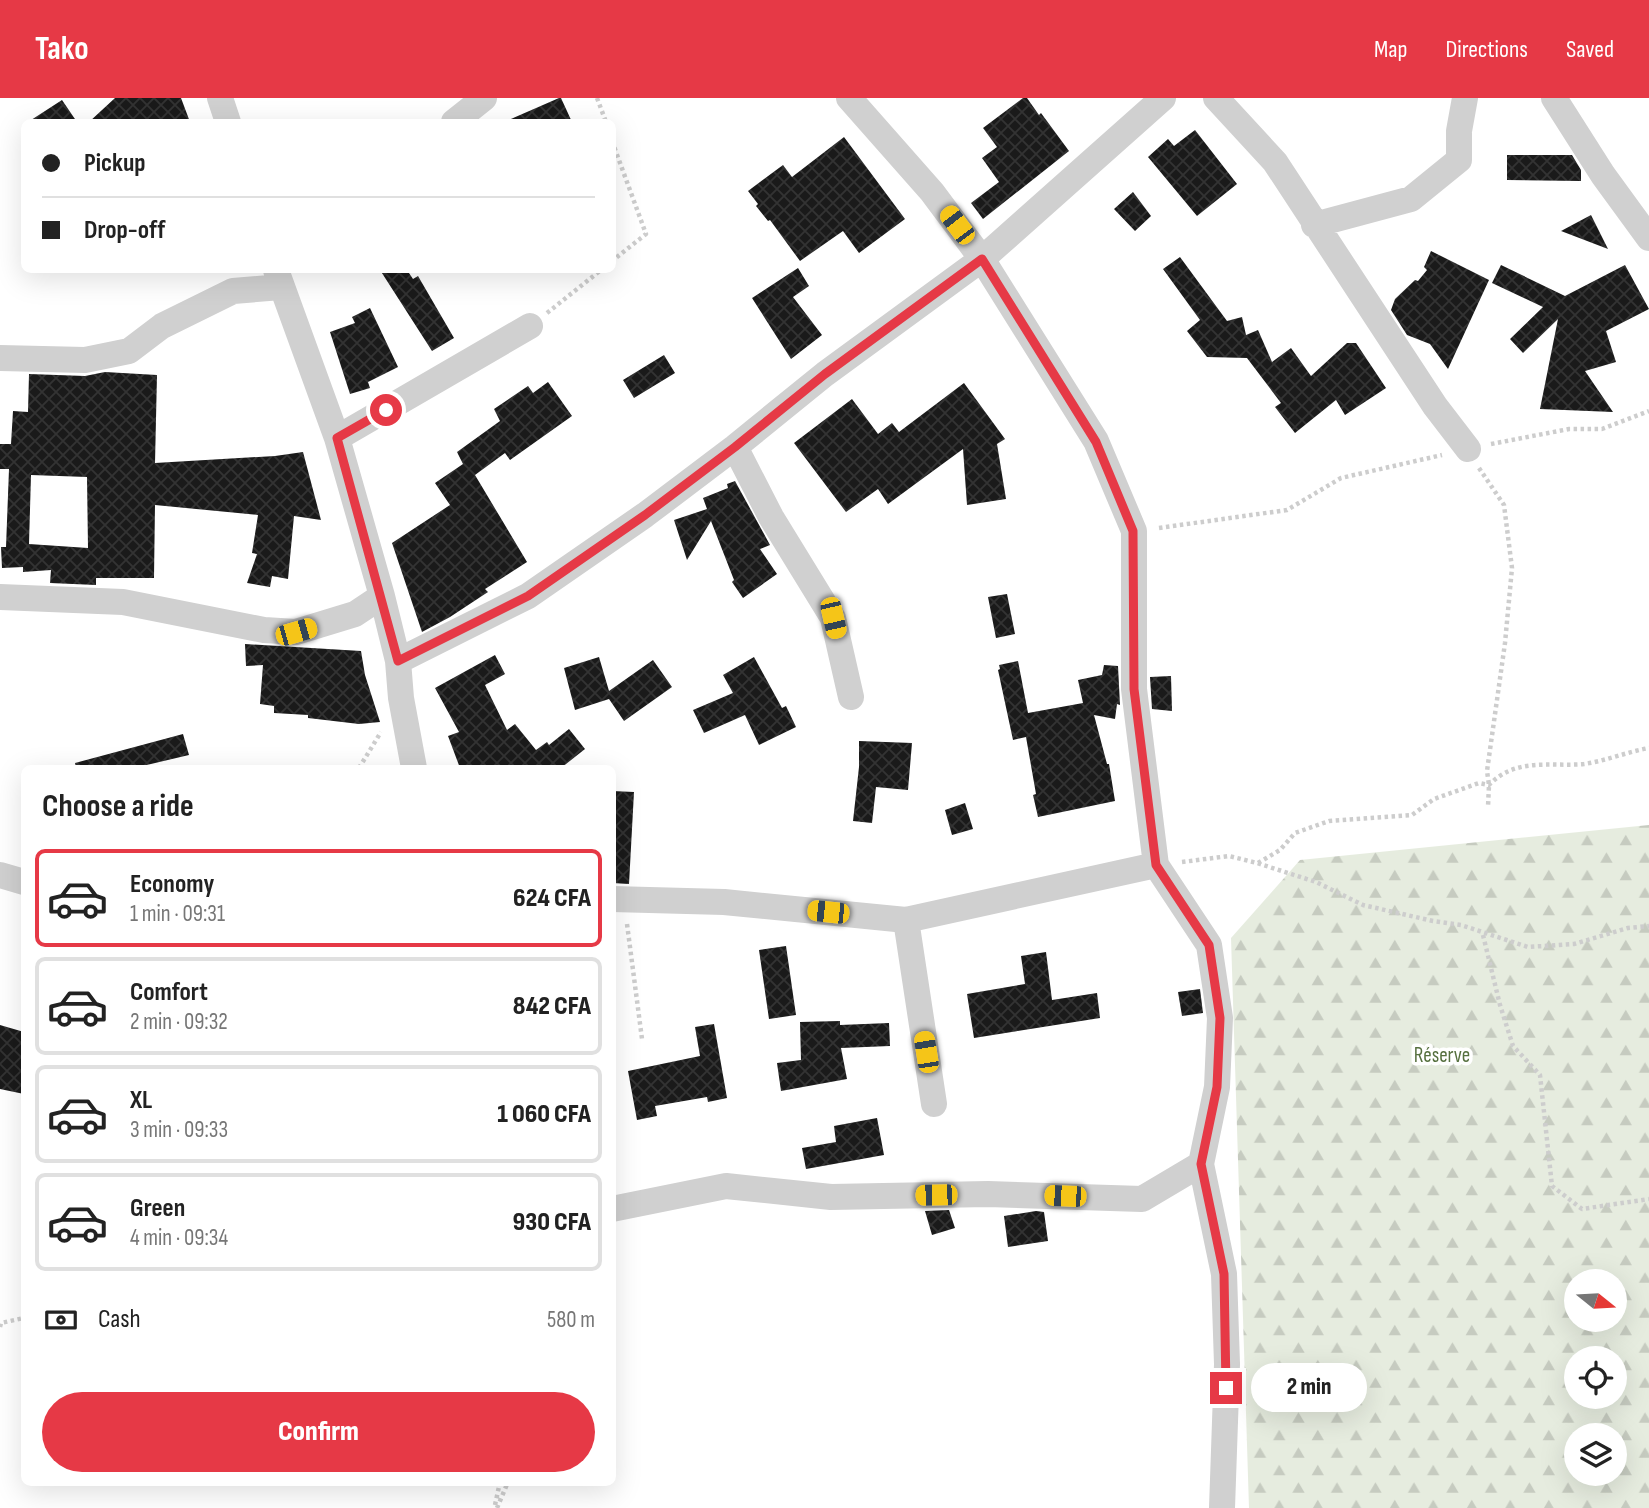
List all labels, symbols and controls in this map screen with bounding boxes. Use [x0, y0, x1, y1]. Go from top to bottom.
text: Tako [35, 29, 89, 69]
text: Map [1374, 35, 1407, 64]
text: Directions [1445, 35, 1528, 64]
text: Saved [1566, 35, 1614, 64]
text: Pickup [84, 148, 146, 179]
car [936, 202, 979, 248]
text: Drop-off [84, 215, 165, 246]
route start [370, 394, 402, 426]
car [819, 595, 848, 641]
car [273, 616, 320, 648]
text: Choose a ride [42, 787, 194, 826]
icon: car [46, 867, 109, 930]
text: Economy [130, 869, 214, 900]
text: 624 CFA [513, 883, 591, 914]
car [807, 899, 850, 925]
text: 1 min · 09:31 [130, 900, 225, 928]
icon: car [46, 975, 109, 1038]
text: Comfort [130, 977, 208, 1008]
text: 842 CFA [513, 991, 591, 1022]
text: 2 min · 09:32 [130, 1008, 228, 1036]
car [913, 1030, 940, 1074]
park label: Réserve [1414, 1043, 1470, 1068]
icon: car [46, 1083, 109, 1146]
text: XL [130, 1085, 152, 1116]
text: 1 060 CFA [497, 1099, 591, 1130]
text: 3 min · 09:33 [130, 1116, 228, 1144]
car [915, 1184, 958, 1206]
car [1044, 1185, 1087, 1207]
icon: car [46, 1191, 109, 1254]
text: Green [130, 1193, 185, 1224]
text: 930 CFA [513, 1207, 591, 1238]
text: 4 min · 09:34 [130, 1224, 228, 1252]
north arrow [1564, 1269, 1628, 1332]
map controls [1564, 1269, 1627, 1486]
icon: cash [42, 1301, 80, 1339]
text: Cash [98, 1304, 141, 1335]
text: 580 m [547, 1306, 595, 1334]
button: locate [1564, 1346, 1627, 1409]
callout: 2 min [1250, 1364, 1366, 1412]
route end [1210, 1372, 1242, 1404]
text: 2 min [1287, 1373, 1331, 1401]
button: Confirm [42, 1392, 595, 1472]
button: layers [1564, 1423, 1627, 1486]

